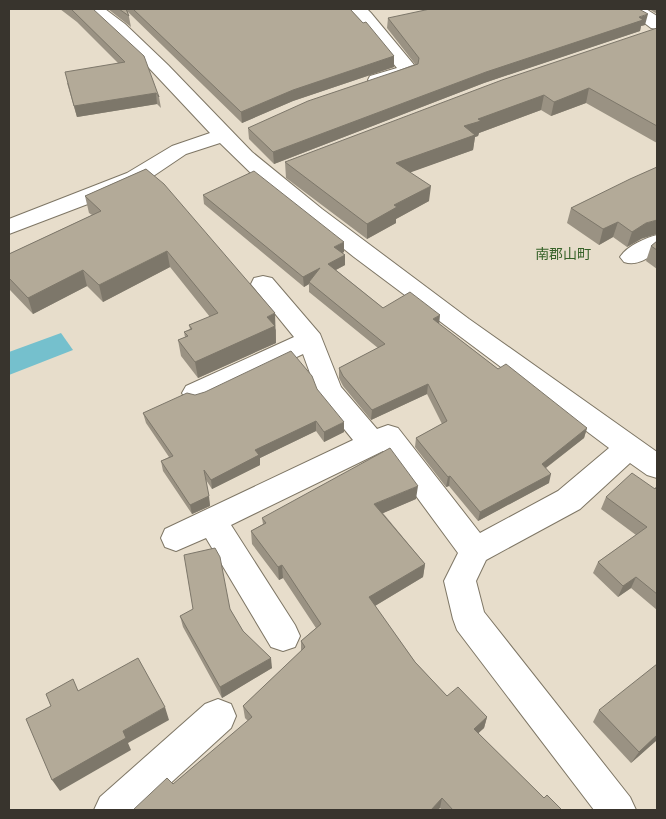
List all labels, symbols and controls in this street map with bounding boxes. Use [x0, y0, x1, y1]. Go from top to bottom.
district label: 南郡山町 [535, 246, 591, 263]

